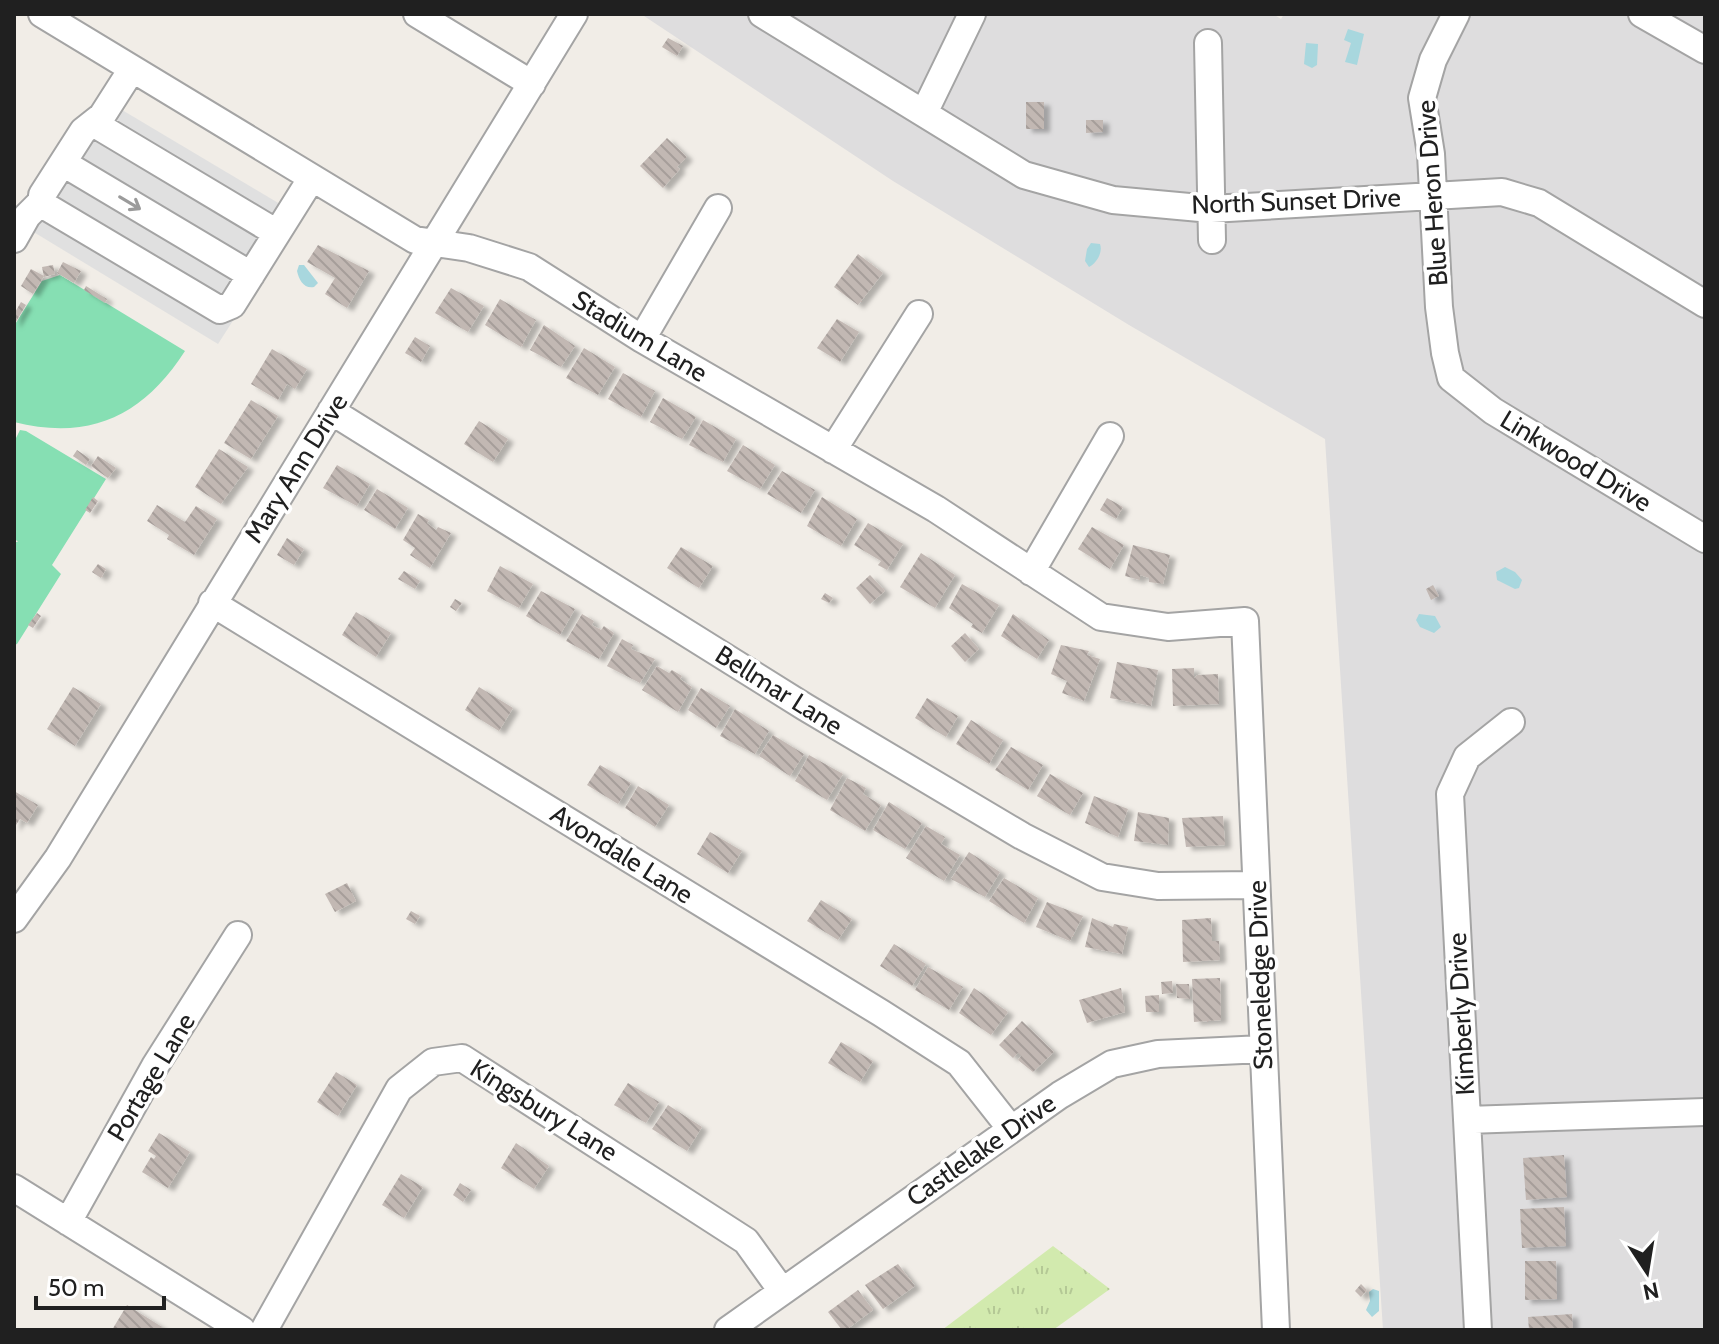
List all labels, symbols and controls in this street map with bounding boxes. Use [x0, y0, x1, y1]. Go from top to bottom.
street label: Blue Heron Drive [1410, 99, 1454, 287]
street label: North Sunset Drive [1191, 181, 1401, 221]
one-way arrow [118, 195, 141, 211]
street label: Stadium Lane [567, 283, 713, 389]
street label: Mary Ann Drive [237, 387, 355, 549]
street label: Linkwood Drive [1495, 403, 1657, 519]
street label: Bellmar Lane [710, 638, 848, 742]
street label: Avondale Lane [545, 798, 699, 910]
street label: Stoneledge Drive [1241, 880, 1279, 1070]
street label: Kimberly Drive [1441, 932, 1481, 1096]
street label: Portage Lane [100, 1007, 202, 1147]
street label: Kingsbury Lane [464, 1052, 624, 1168]
street label: Castlelake Drive [900, 1087, 1062, 1213]
north arrow [1607, 1232, 1687, 1312]
scale bar [36, 1260, 164, 1310]
text: 50 m [48, 1273, 104, 1302]
text: N [1641, 1276, 1661, 1306]

